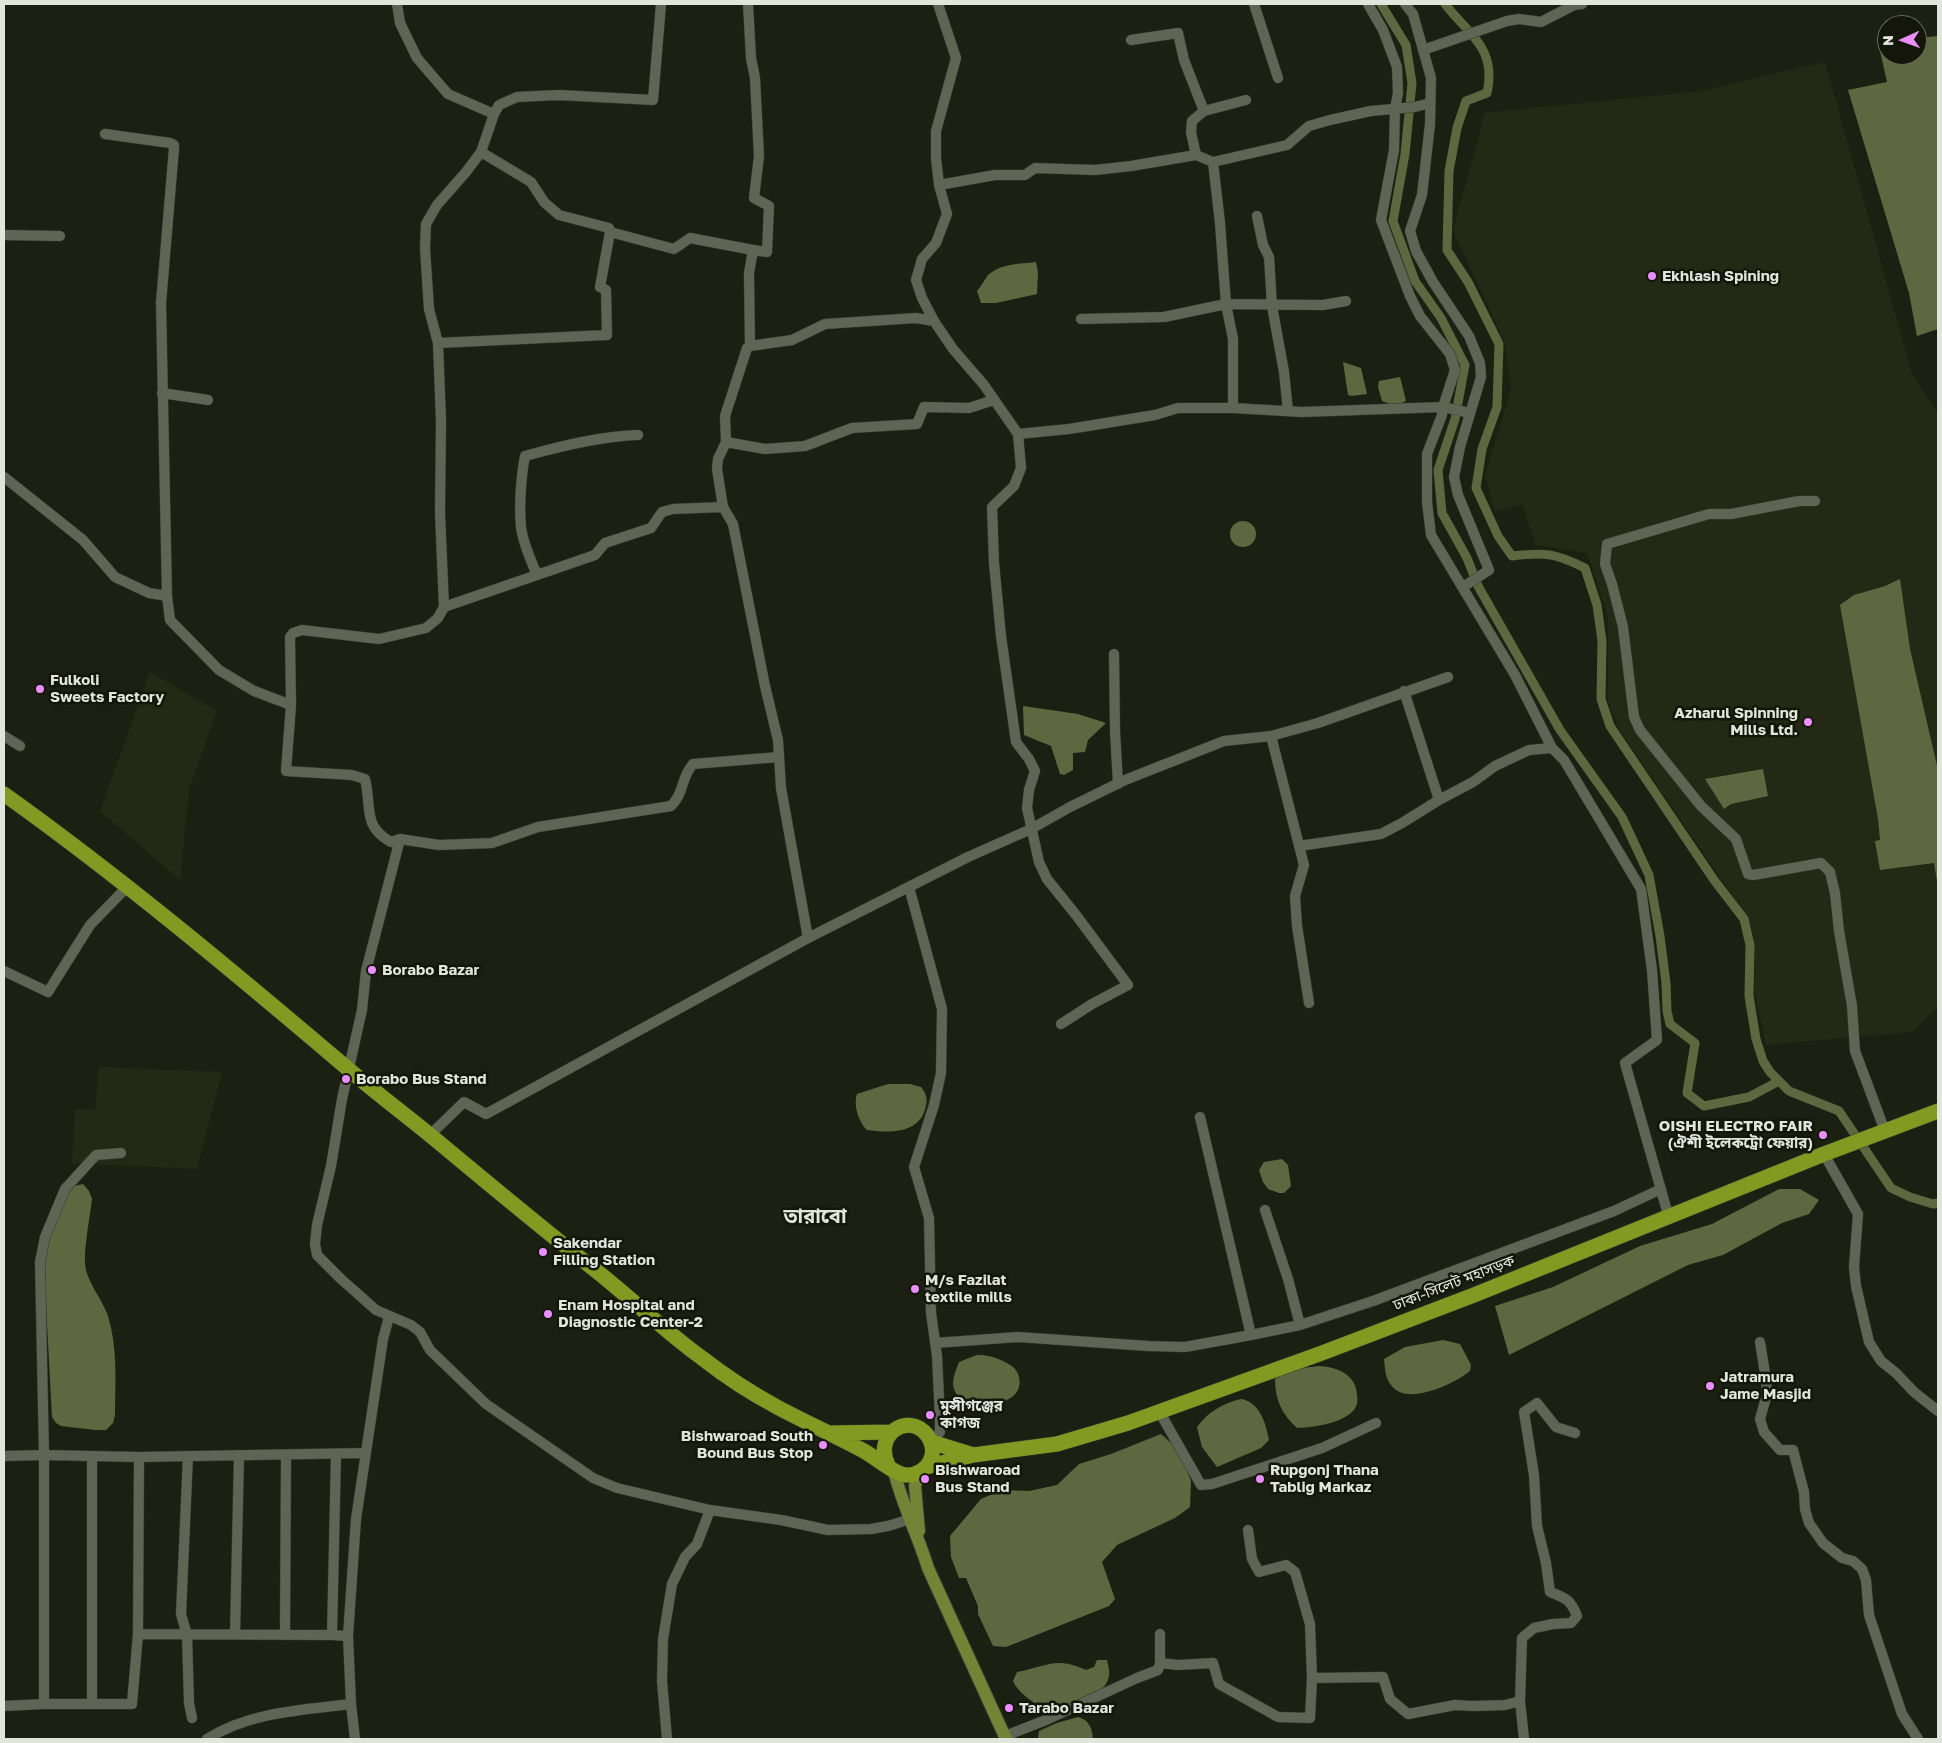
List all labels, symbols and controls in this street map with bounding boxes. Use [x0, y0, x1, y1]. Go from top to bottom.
north arrow [1877, 15, 1927, 65]
text: N [1879, 35, 1896, 46]
place label: Ekhlash Spining [1662, 267, 1779, 285]
marker: Ekhlash Spining [1646, 270, 1658, 282]
place label: Fulkoli Sweets Factory [50, 671, 164, 706]
marker: Fulkoli Sweets Factory [34, 683, 46, 695]
place label: Azharul Spinning Mills Ltd. [1674, 704, 1798, 739]
marker: Azharul Spinning Mills Ltd. [1802, 716, 1814, 728]
place label: Borabo Bazar [382, 961, 479, 979]
marker: Borabo Bazar [366, 964, 378, 976]
place label: Borabo Bus Stand [356, 1070, 486, 1088]
marker: Borabo Bus Stand [340, 1073, 352, 1085]
place label: OISHI ELECTRO FAIR (ঐশী ইলেকট্রো ফেয়ার) [1659, 1117, 1813, 1152]
marker: OISHI ELECTRO FAIR (ঐশী ইলেকট্রো ফেয়ার) [1817, 1129, 1829, 1141]
district label: তারাবো [783, 1205, 847, 1229]
place label: Sakendar Filling Station [553, 1234, 655, 1269]
marker: Sakendar Filling Station [537, 1246, 549, 1258]
street label: ঢাকা-সিলেট মহাসড়ক [1391, 1251, 1517, 1315]
place label: M/s Fazilat textile mills [925, 1271, 1012, 1306]
marker: M/s Fazilat textile mills [909, 1283, 921, 1295]
place label: Enam Hospital and Diagnostic Center-2 [558, 1296, 703, 1331]
marker: Enam Hospital and Diagnostic Center-2 [542, 1308, 554, 1320]
place label: Jatramura Jame Masjid [1720, 1368, 1811, 1403]
marker: Jatramura Jame Masjid [1704, 1380, 1716, 1392]
place label: মুন্সীগঞ্জের কাগজ [940, 1397, 1003, 1432]
marker: মুন্সীগঞ্জের কাগজ [924, 1409, 936, 1421]
place label: Bishwaroad South Bound Bus Stop [681, 1427, 813, 1462]
marker: Bishwaroad South Bound Bus Stop [817, 1439, 829, 1451]
place label: Bishwaroad Bus Stand [935, 1461, 1020, 1496]
place label: Rupgonj Thana Tablig Markaz [1270, 1461, 1379, 1496]
marker: Bishwaroad Bus Stand [919, 1473, 931, 1485]
marker: Rupgonj Thana Tablig Markaz [1254, 1473, 1266, 1485]
place label: Tarabo Bazar [1019, 1699, 1114, 1717]
marker: Tarabo Bazar [1003, 1702, 1015, 1714]

